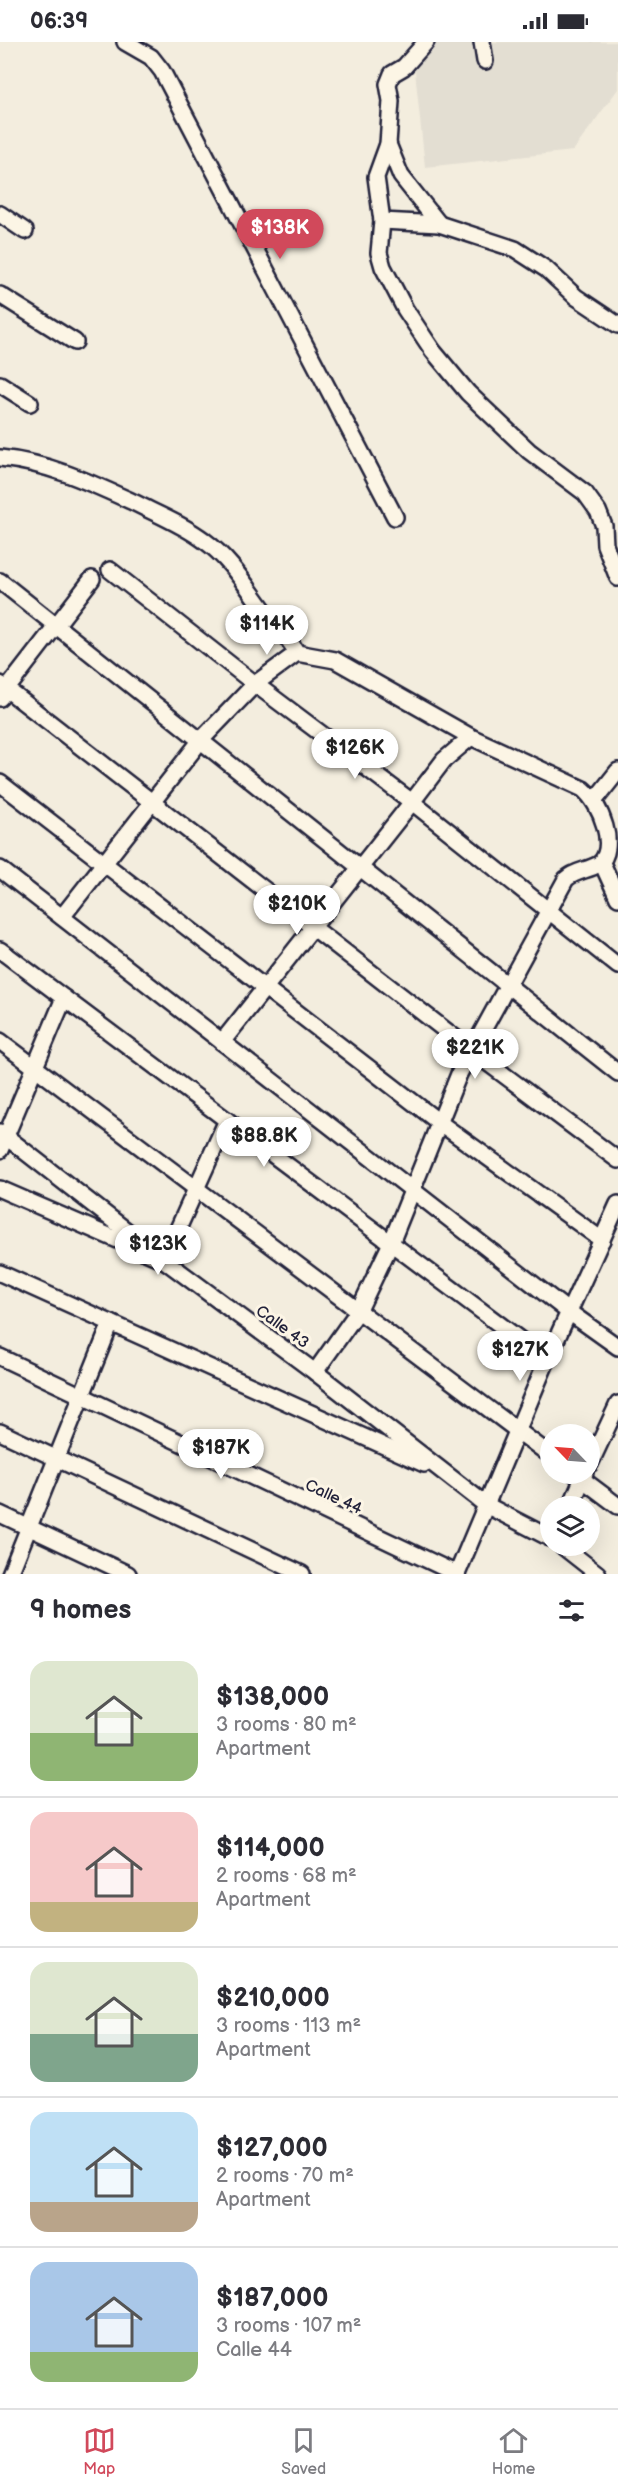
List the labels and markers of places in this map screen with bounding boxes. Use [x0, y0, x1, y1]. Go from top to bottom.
pin: $138K [238, 209, 322, 260]
pin: $114K [225, 605, 309, 656]
pin: $126K [313, 729, 397, 780]
pin: $210K [255, 885, 339, 936]
pin: $221K [433, 1029, 517, 1080]
pin: $88.8K [215, 1117, 313, 1168]
pin: $123K [116, 1225, 200, 1276]
pin: $127K [478, 1331, 562, 1382]
pin: $187K [179, 1429, 263, 1480]

